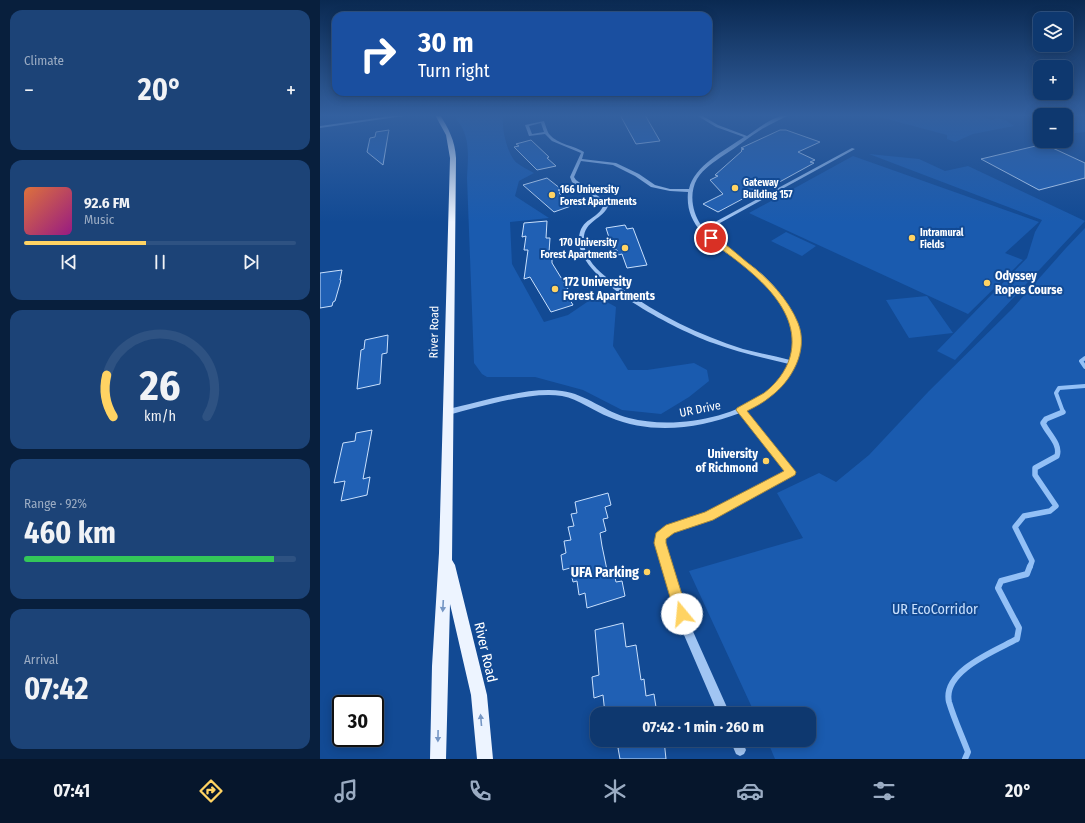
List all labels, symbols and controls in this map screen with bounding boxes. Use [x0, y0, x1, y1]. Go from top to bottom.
map controls [1033, 12, 1073, 148]
button: layers [1033, 12, 1073, 52]
text: 30 m [418, 26, 474, 59]
icon: right [352, 28, 404, 80]
text: Climate [24, 53, 64, 68]
text: Turn right [418, 60, 490, 82]
button: + [1033, 60, 1073, 100]
text: 20° [138, 72, 182, 108]
text: − [24, 77, 34, 104]
text: + [286, 77, 296, 104]
button: − [1033, 108, 1073, 148]
place label: Gateway Building 157 [743, 177, 793, 201]
marker: Gateway Building 157 [730, 183, 740, 193]
place label: 166 University Forest Apartments [560, 184, 637, 208]
marker: 166 University Forest Apartments [547, 190, 557, 200]
text: 92.6 FM [84, 194, 130, 212]
text: Music [84, 212, 114, 227]
pin [694, 221, 728, 255]
icon: arrive [700, 227, 722, 249]
place label: Intramural Fields [920, 227, 964, 251]
marker: Intramural Fields [907, 233, 917, 243]
place label: 170 University Forest Apartments [540, 237, 618, 261]
marker: 170 University Forest Apartments [620, 243, 630, 253]
icon: previous [58, 251, 80, 273]
icon: pause [149, 251, 171, 273]
icon: next [240, 251, 262, 273]
place label: Odyssey Ropes Course [995, 269, 1063, 297]
place label: 172 University Forest Apartments [563, 275, 656, 303]
marker: Odyssey Ropes Course [982, 278, 992, 288]
marker: 172 University Forest Apartments [550, 284, 560, 294]
street label: River Road [427, 306, 441, 358]
text: 26 [138, 361, 181, 411]
street label: UR Drive [678, 398, 722, 420]
text: km/h [144, 408, 176, 425]
place label: University of Richmond [695, 447, 758, 475]
marker: University of Richmond [761, 456, 771, 466]
text: Range · 92% [24, 496, 87, 511]
text: 460 km [24, 515, 116, 551]
place label: UFA Parking [571, 564, 639, 581]
marker: UFA Parking [642, 567, 652, 577]
position arrow [661, 593, 703, 635]
one-way arrow [439, 600, 446, 612]
park label: UR EcoCorridor [892, 601, 978, 618]
street label: River Road [470, 620, 501, 684]
text: Arrival [24, 652, 58, 667]
text: 07:42 [24, 671, 88, 707]
speed limit sign: 30 [332, 695, 384, 747]
one-way arrow [478, 714, 485, 726]
text: 07:42 · 1 min · 260 m [642, 718, 764, 736]
one-way arrow [435, 730, 441, 743]
icon: directions [197, 777, 225, 805]
icon: music [332, 777, 360, 805]
icon: phone [466, 777, 494, 805]
icon: climate [601, 777, 629, 805]
icon: car [736, 777, 764, 805]
icon: filters [870, 777, 898, 805]
text: 07:41 [53, 780, 90, 802]
text: 20° [1005, 780, 1032, 802]

